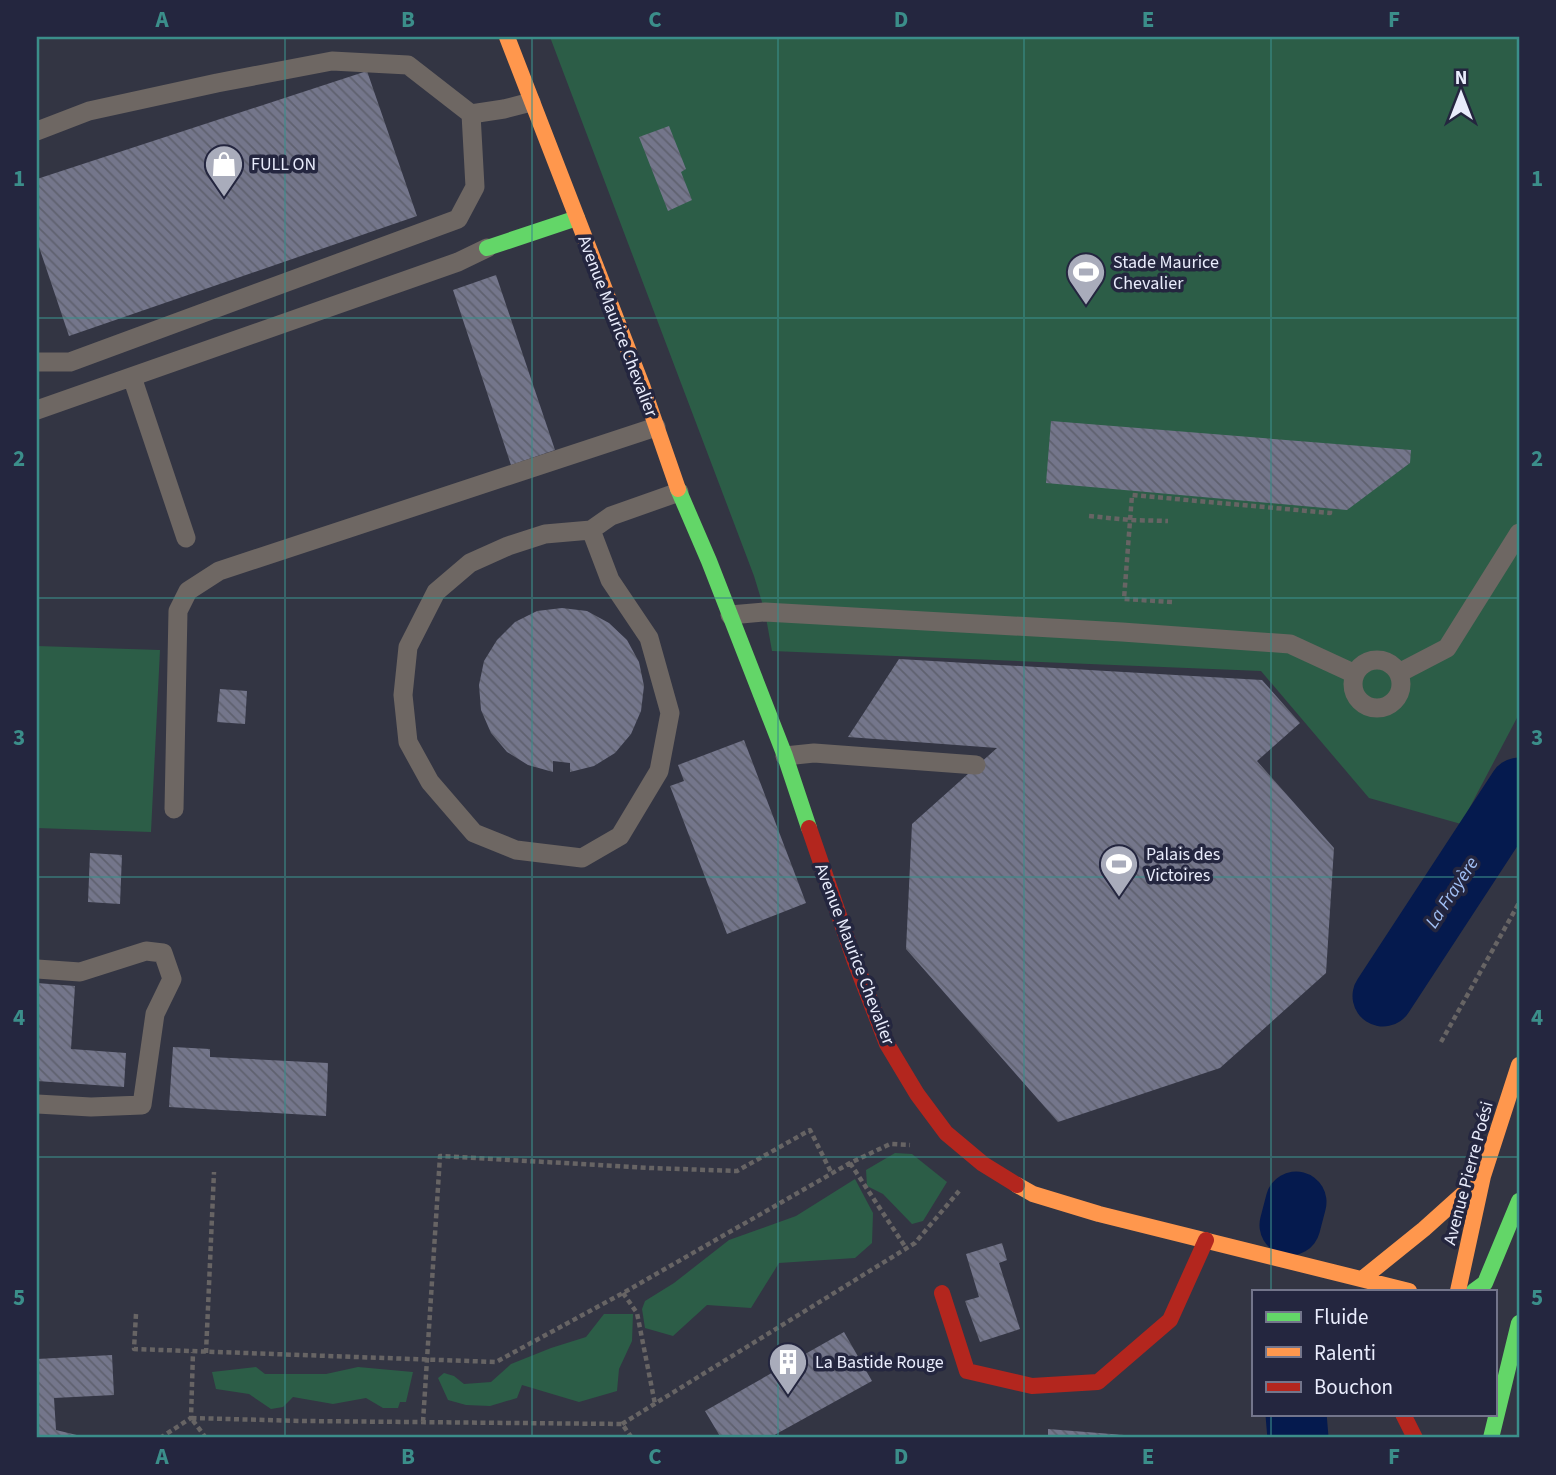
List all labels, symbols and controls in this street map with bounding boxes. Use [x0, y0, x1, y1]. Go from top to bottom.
text: A [154, 3, 169, 36]
text: B [401, 3, 415, 36]
text: C [648, 3, 662, 36]
text: D [894, 3, 908, 36]
text: E [1142, 3, 1154, 36]
text: F [1388, 3, 1400, 36]
north arrow [1426, 60, 1496, 130]
text: N [1455, 65, 1467, 92]
shop icon: FULL ON [203, 143, 245, 198]
place label: FULL ON [251, 152, 316, 177]
text: 1 [13, 162, 25, 195]
text: 1 [1531, 162, 1543, 195]
street label: Avenue Maurice Chevalier [571, 232, 664, 421]
place label: Stade Maurice Chevalier [1113, 250, 1219, 296]
sports icon: Stade Maurice Chevalier [1065, 251, 1107, 306]
text: 2 [13, 442, 25, 475]
text: 2 [1531, 442, 1543, 475]
text: 3 [13, 721, 25, 754]
text: 3 [1531, 721, 1543, 754]
place label: Palais des Victoires [1146, 842, 1220, 888]
sports icon: Palais des Victoires [1098, 843, 1140, 898]
water label: La Frayère [1419, 852, 1486, 934]
street label: Avenue Maurice Chevalier [808, 860, 901, 1049]
text: 4 [13, 1001, 25, 1034]
text: 4 [1531, 1001, 1543, 1034]
street label: Avenue Pierre Poési [1437, 1098, 1500, 1248]
text: 5 [13, 1281, 25, 1314]
text: 5 [1531, 1281, 1543, 1314]
legend [1252, 1290, 1496, 1416]
text: Fluide [1314, 1302, 1368, 1332]
text: Ralenti [1314, 1338, 1376, 1368]
building icon: La Bastide Rouge [767, 1341, 809, 1396]
place label: La Bastide Rouge [815, 1350, 944, 1375]
text: Bouchon [1314, 1372, 1393, 1402]
text: A [154, 1440, 169, 1473]
text: B [401, 1440, 415, 1473]
text: C [648, 1440, 662, 1473]
text: D [894, 1440, 908, 1473]
text: E [1142, 1440, 1154, 1473]
text: F [1388, 1440, 1400, 1473]

